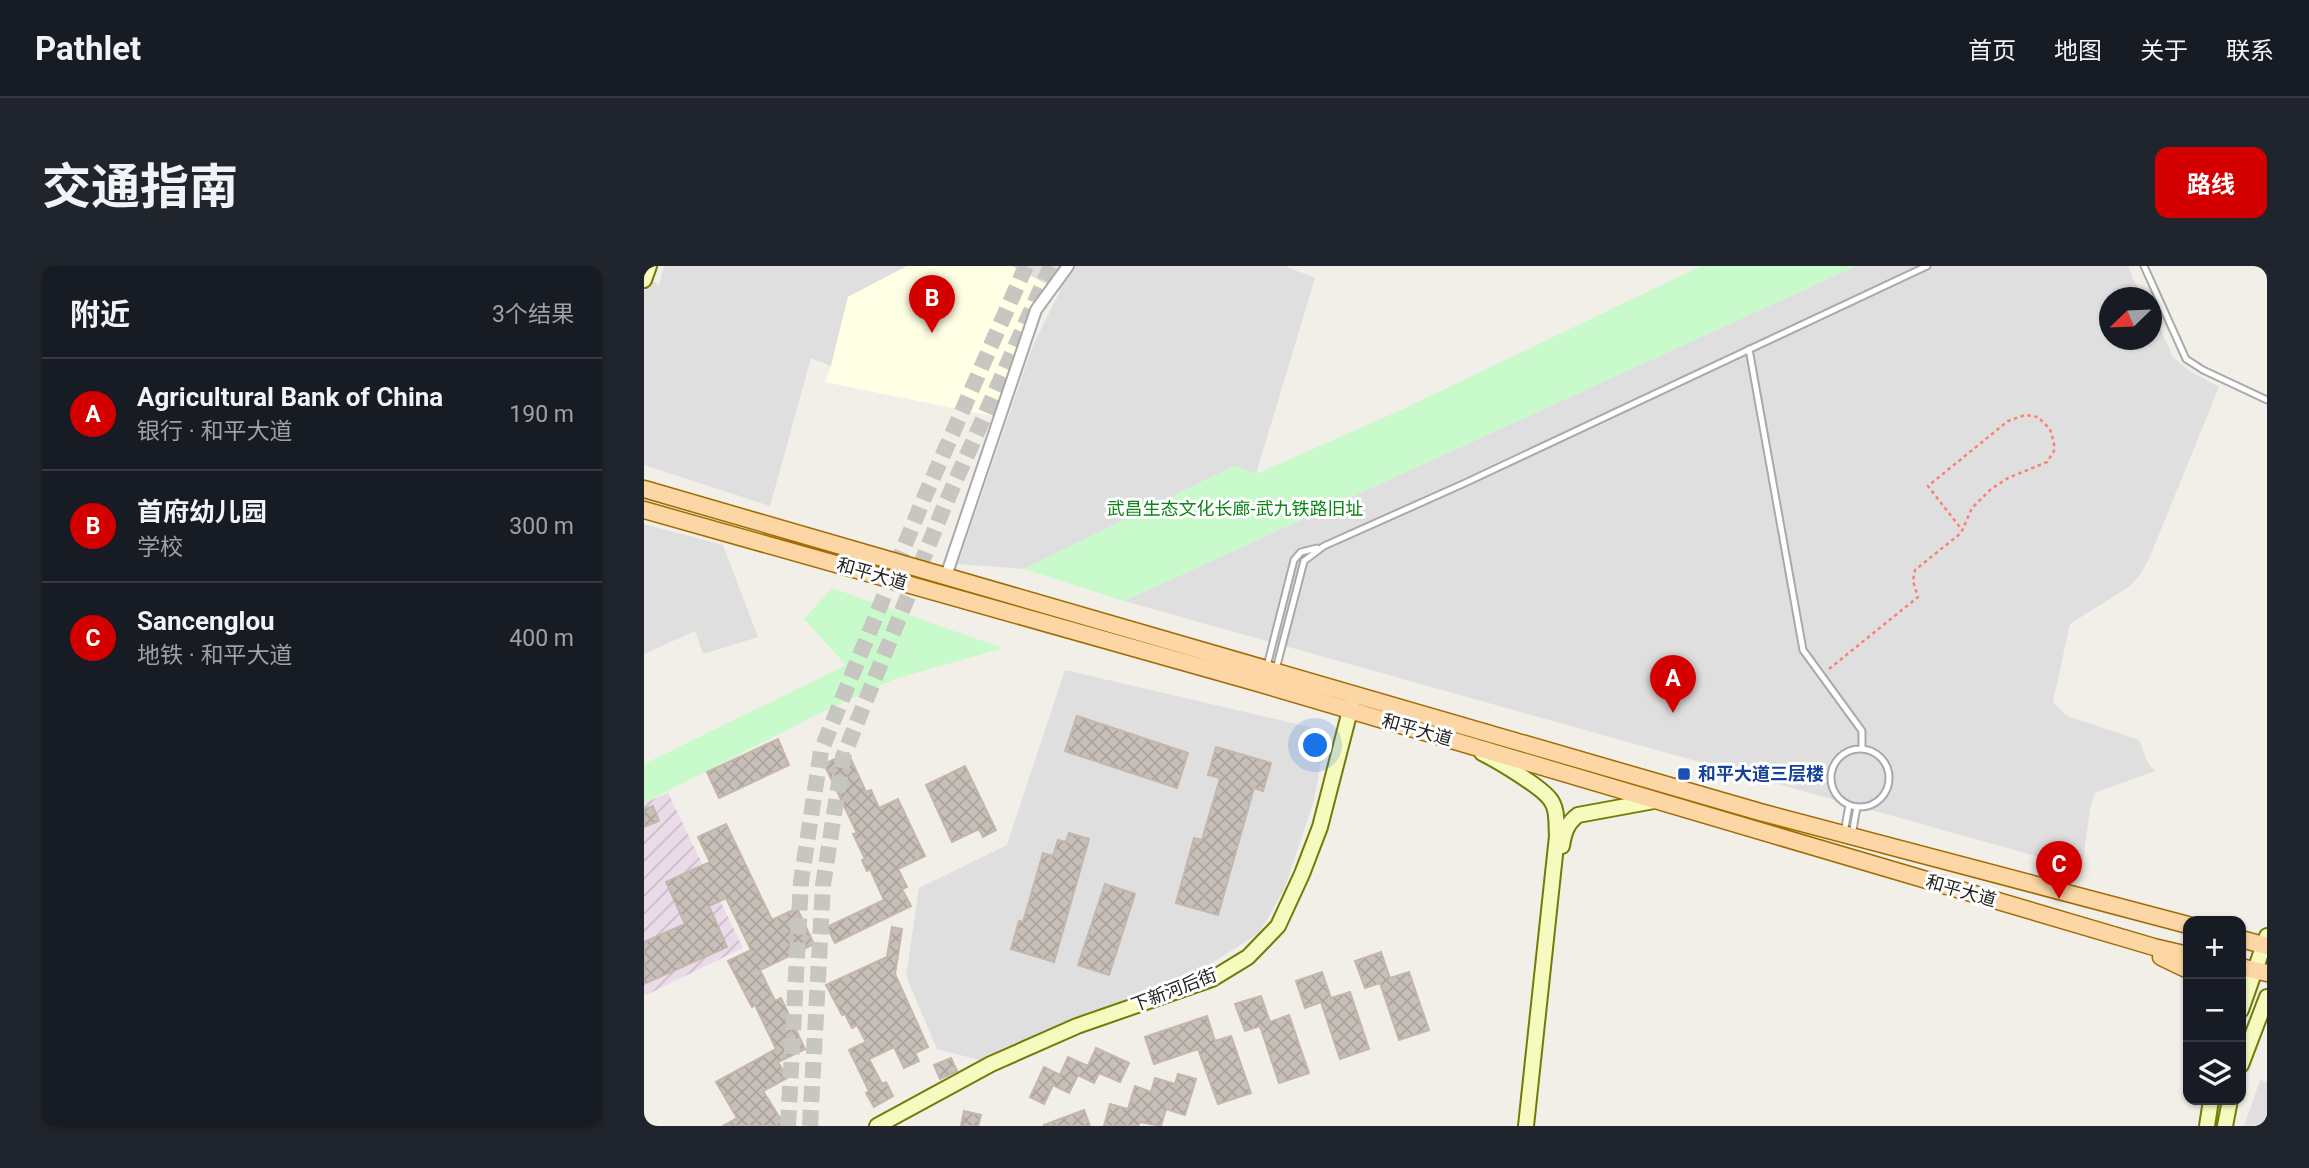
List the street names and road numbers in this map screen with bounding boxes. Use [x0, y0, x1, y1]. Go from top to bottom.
street label: 和平大道 [835, 554, 910, 594]
street label: 和平大道 [1380, 710, 1455, 750]
street label: 和平大道 [1924, 871, 1999, 911]
street label: 下新河后街 [1128, 964, 1220, 1015]

